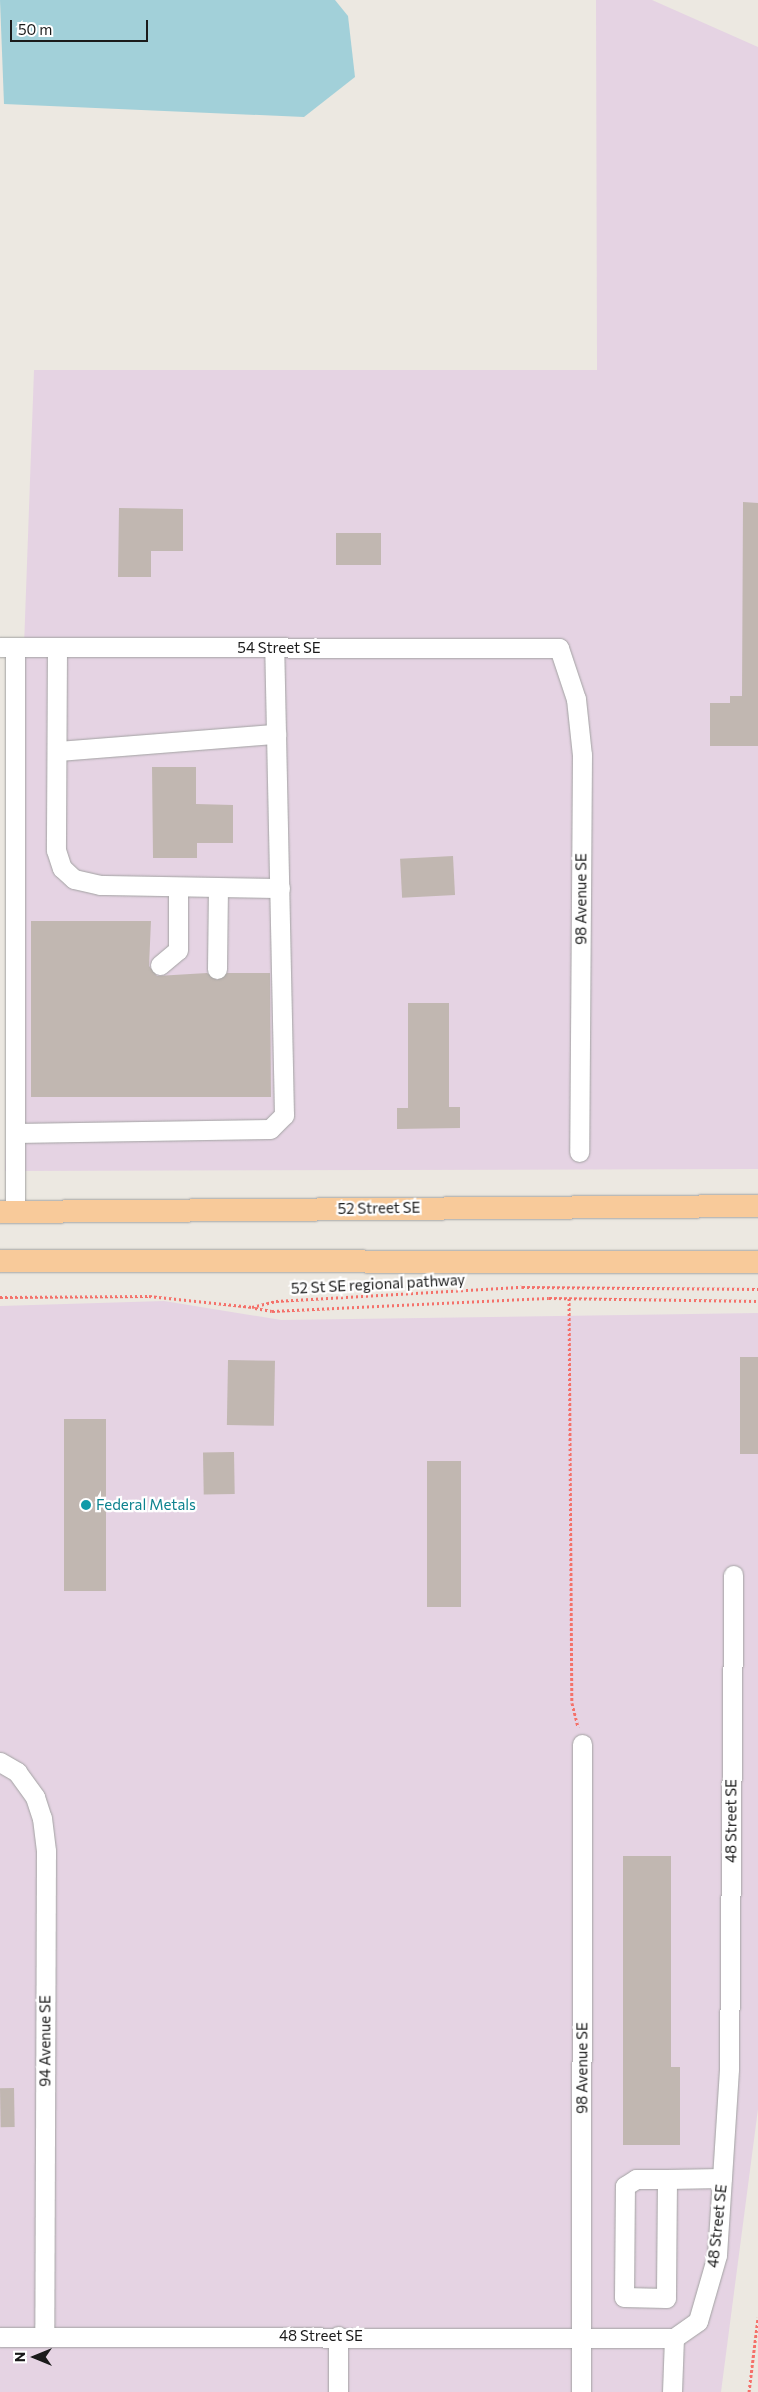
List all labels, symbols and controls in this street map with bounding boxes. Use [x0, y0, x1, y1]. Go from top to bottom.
scale bar [12, 10, 150, 42]
text: 50 m [18, 20, 52, 38]
street label: 54 Street SE [237, 639, 321, 657]
street label: 98 Avenue SE [572, 853, 590, 945]
street label: 52 Street SE [337, 1198, 421, 1218]
street label: 52 St SE regional pathway [290, 1270, 466, 1298]
place label: Federal Metals [96, 1496, 196, 1514]
marker: Federal Metals [80, 1499, 92, 1511]
street label: 48 Street SE [722, 1779, 740, 1863]
street label: 94 Avenue SE [36, 1995, 54, 2087]
street label: 98 Avenue SE [573, 2022, 591, 2114]
street label: 48 Street SE [704, 2183, 730, 2269]
street label: 48 Street SE [279, 2327, 363, 2345]
north arrow [10, 2332, 60, 2382]
text: N [11, 2352, 28, 2362]

